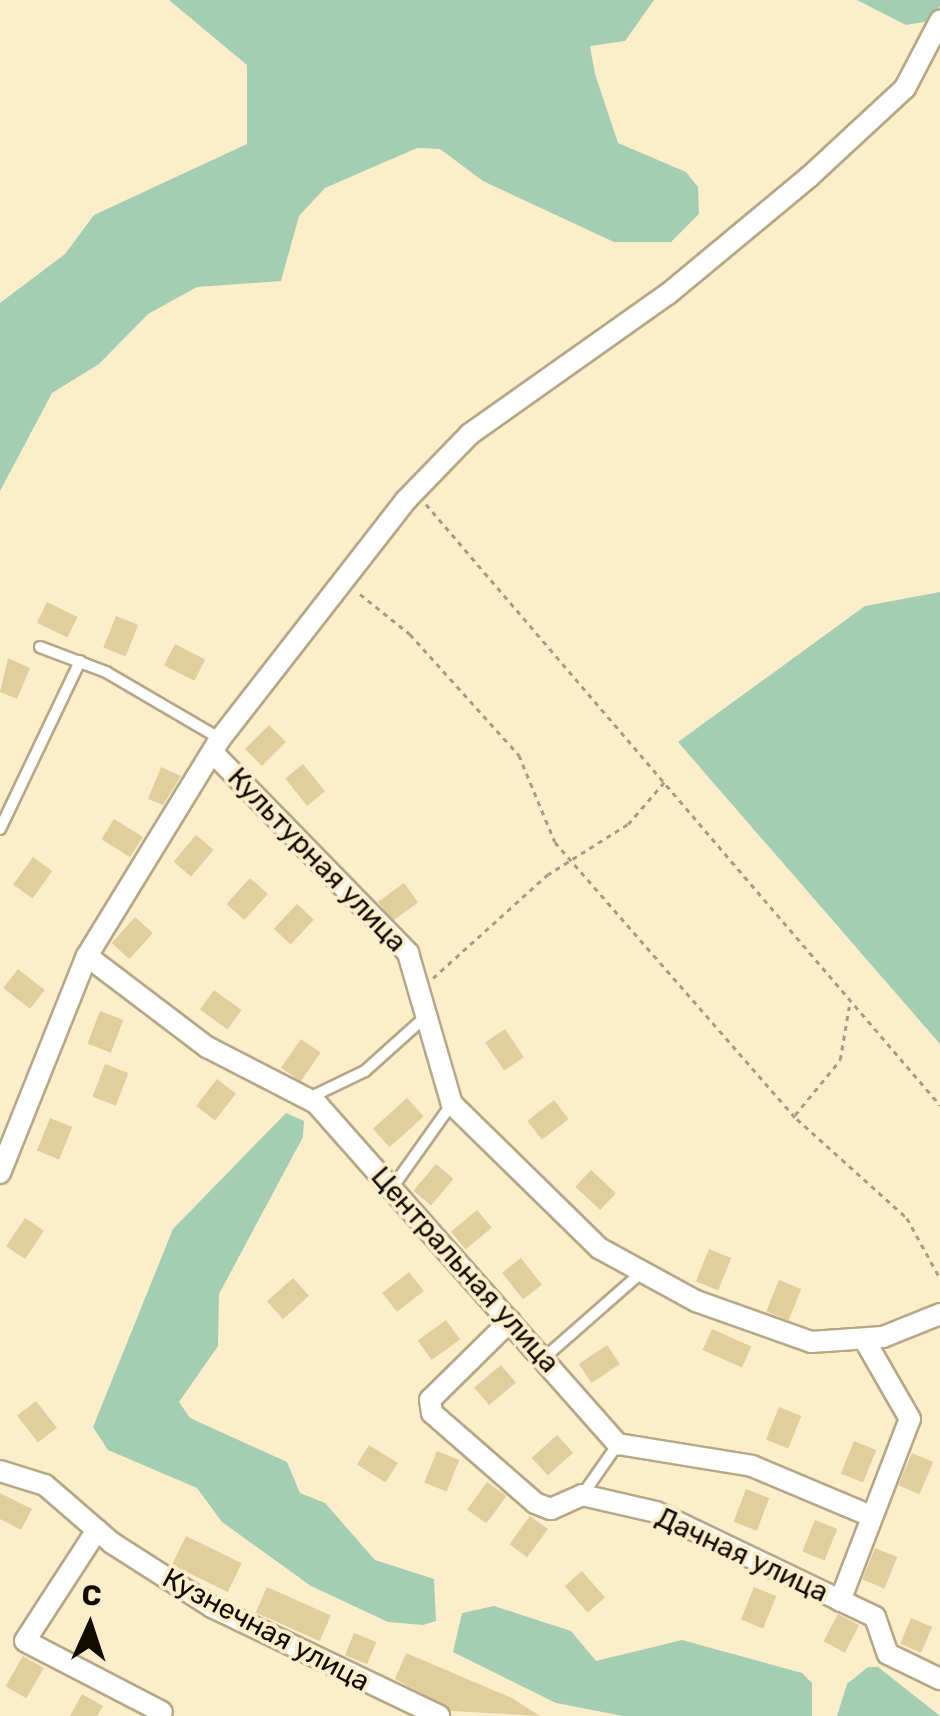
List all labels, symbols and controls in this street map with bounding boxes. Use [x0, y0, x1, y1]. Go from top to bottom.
street label: Культурная улица [221, 761, 413, 959]
street label: Центральная улица [364, 1160, 566, 1380]
street label: Дачная улица [651, 1501, 833, 1609]
street label: Кузнечная улица [157, 1561, 375, 1699]
north arrow [40, 1576, 140, 1676]
text: С [81, 1579, 102, 1613]

